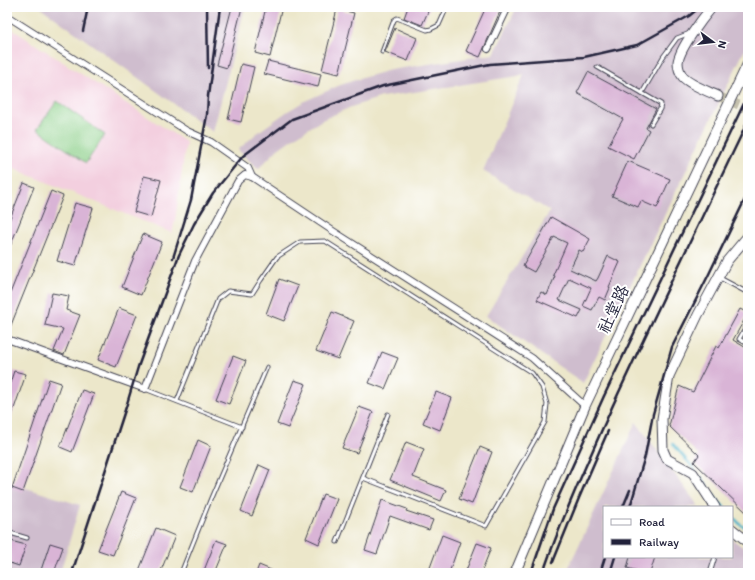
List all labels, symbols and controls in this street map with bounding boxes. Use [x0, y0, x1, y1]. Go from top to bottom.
north arrow [693, 22, 733, 62]
text: N [715, 39, 729, 50]
street label: 社堂路 [593, 282, 633, 336]
legend [603, 506, 733, 558]
text: Road [639, 515, 665, 529]
text: Railway [639, 535, 679, 549]

